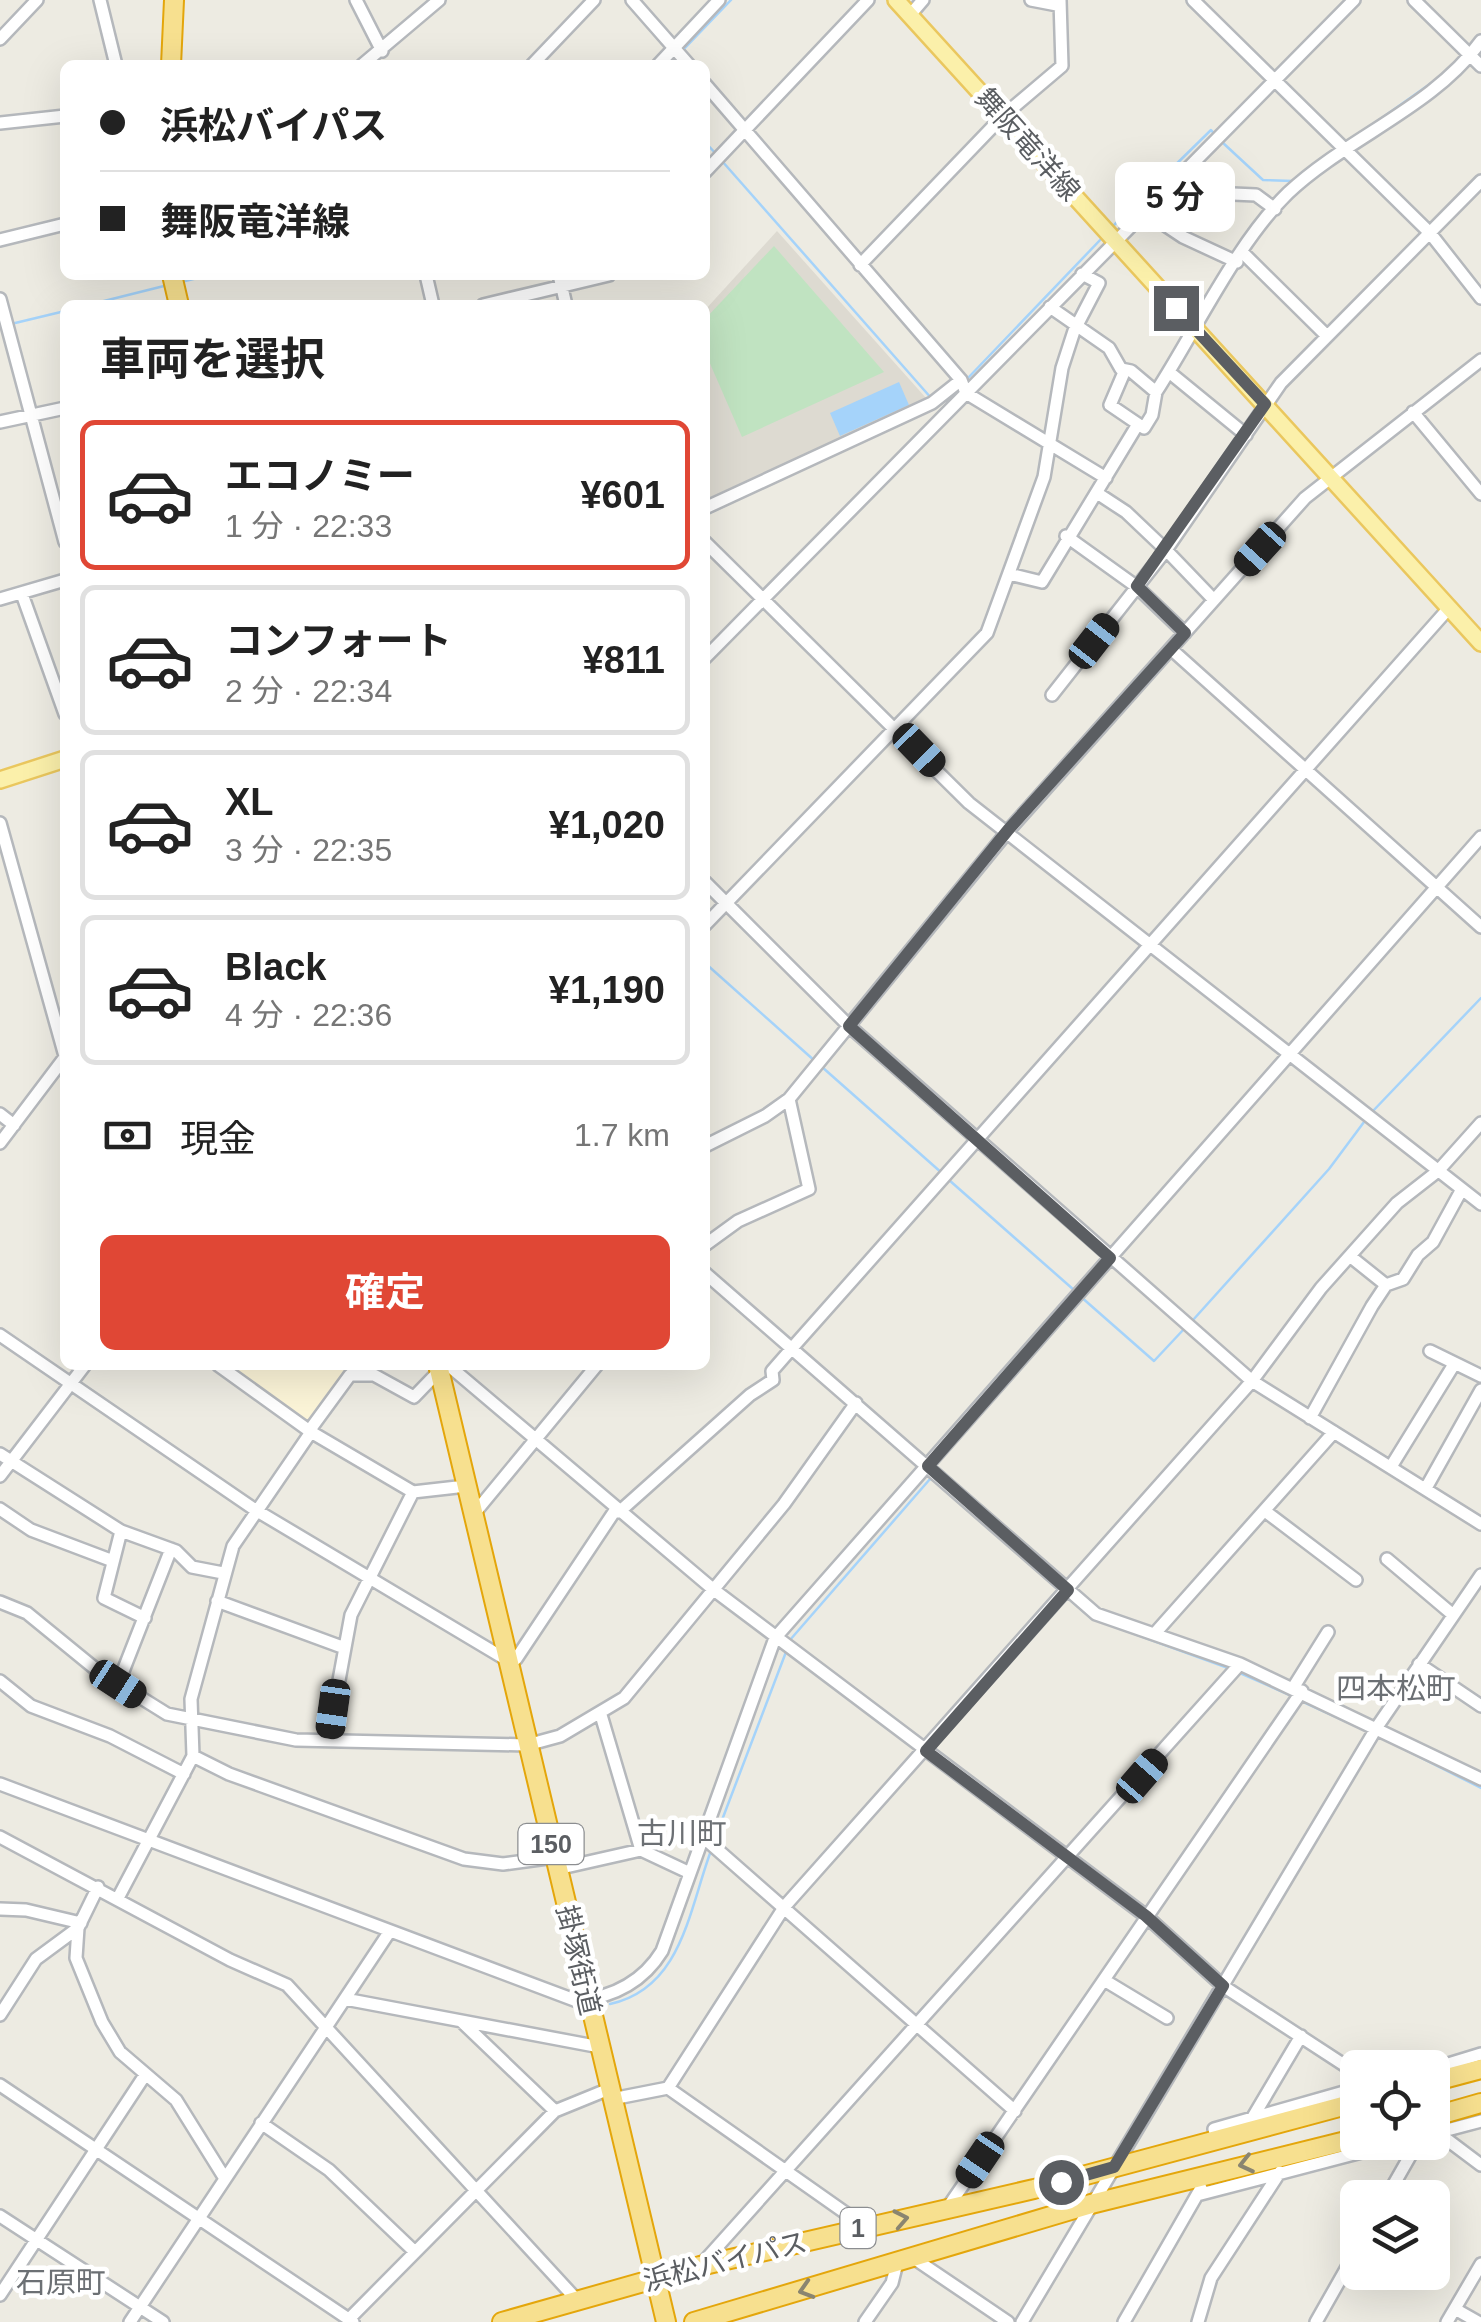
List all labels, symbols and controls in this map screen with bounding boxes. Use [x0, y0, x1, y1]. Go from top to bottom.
street label: 舞阪竜洋線 [969, 82, 1086, 207]
text: 浜松バイパス [160, 105, 387, 147]
callout: 5 分 [1116, 163, 1236, 233]
text: 5 分 [1146, 179, 1204, 215]
text: 舞阪竜洋線 [160, 201, 350, 243]
route end [1154, 286, 1199, 331]
text: 車両を選択 [100, 334, 325, 385]
icon: car [105, 450, 195, 540]
text: エコノミー [225, 455, 415, 497]
text: ¥601 [580, 474, 665, 516]
text: 1 分 · 22:33 [225, 508, 392, 544]
car [1229, 517, 1291, 581]
car [1064, 608, 1124, 674]
icon: car [105, 615, 195, 705]
text: コンフォート [225, 620, 452, 662]
text: ¥811 [583, 639, 665, 681]
text: 2 分 · 22:34 [225, 673, 392, 709]
car [887, 718, 951, 782]
icon: car [105, 780, 195, 870]
text: XL [225, 781, 274, 823]
text: ¥1,020 [549, 804, 665, 846]
text: 3 分 · 22:35 [225, 832, 392, 868]
icon: car [105, 945, 195, 1035]
text: Black [225, 946, 326, 988]
text: ¥1,190 [549, 969, 665, 1011]
text: 4 分 · 22:36 [225, 997, 392, 1033]
icon: cash [100, 1108, 155, 1163]
text: 1.7 km [574, 1117, 670, 1153]
text: 現金 [180, 1118, 256, 1160]
button: 確定 [100, 1235, 670, 1350]
car [85, 1655, 151, 1713]
district label: 四本松町 [1336, 1672, 1456, 1705]
car [314, 1677, 352, 1741]
car [1111, 1744, 1173, 1808]
district label: 古川町 [637, 1817, 727, 1850]
road number: 150 [518, 1824, 584, 1864]
street label: 掛塚街道 [551, 1902, 606, 2018]
map controls [1340, 2050, 1450, 2290]
button: locate [1340, 2050, 1450, 2160]
car [951, 2127, 1009, 2193]
one-way arrow [1238, 2152, 1255, 2173]
route start [1039, 2160, 1084, 2205]
button: layers [1340, 2180, 1450, 2290]
road number: 1 [840, 2208, 876, 2248]
one-way arrow [892, 2209, 909, 2230]
street label: 浜松バイパス [640, 2226, 810, 2297]
district label: 石原町 [16, 2266, 106, 2299]
one-way arrow [798, 2278, 815, 2299]

